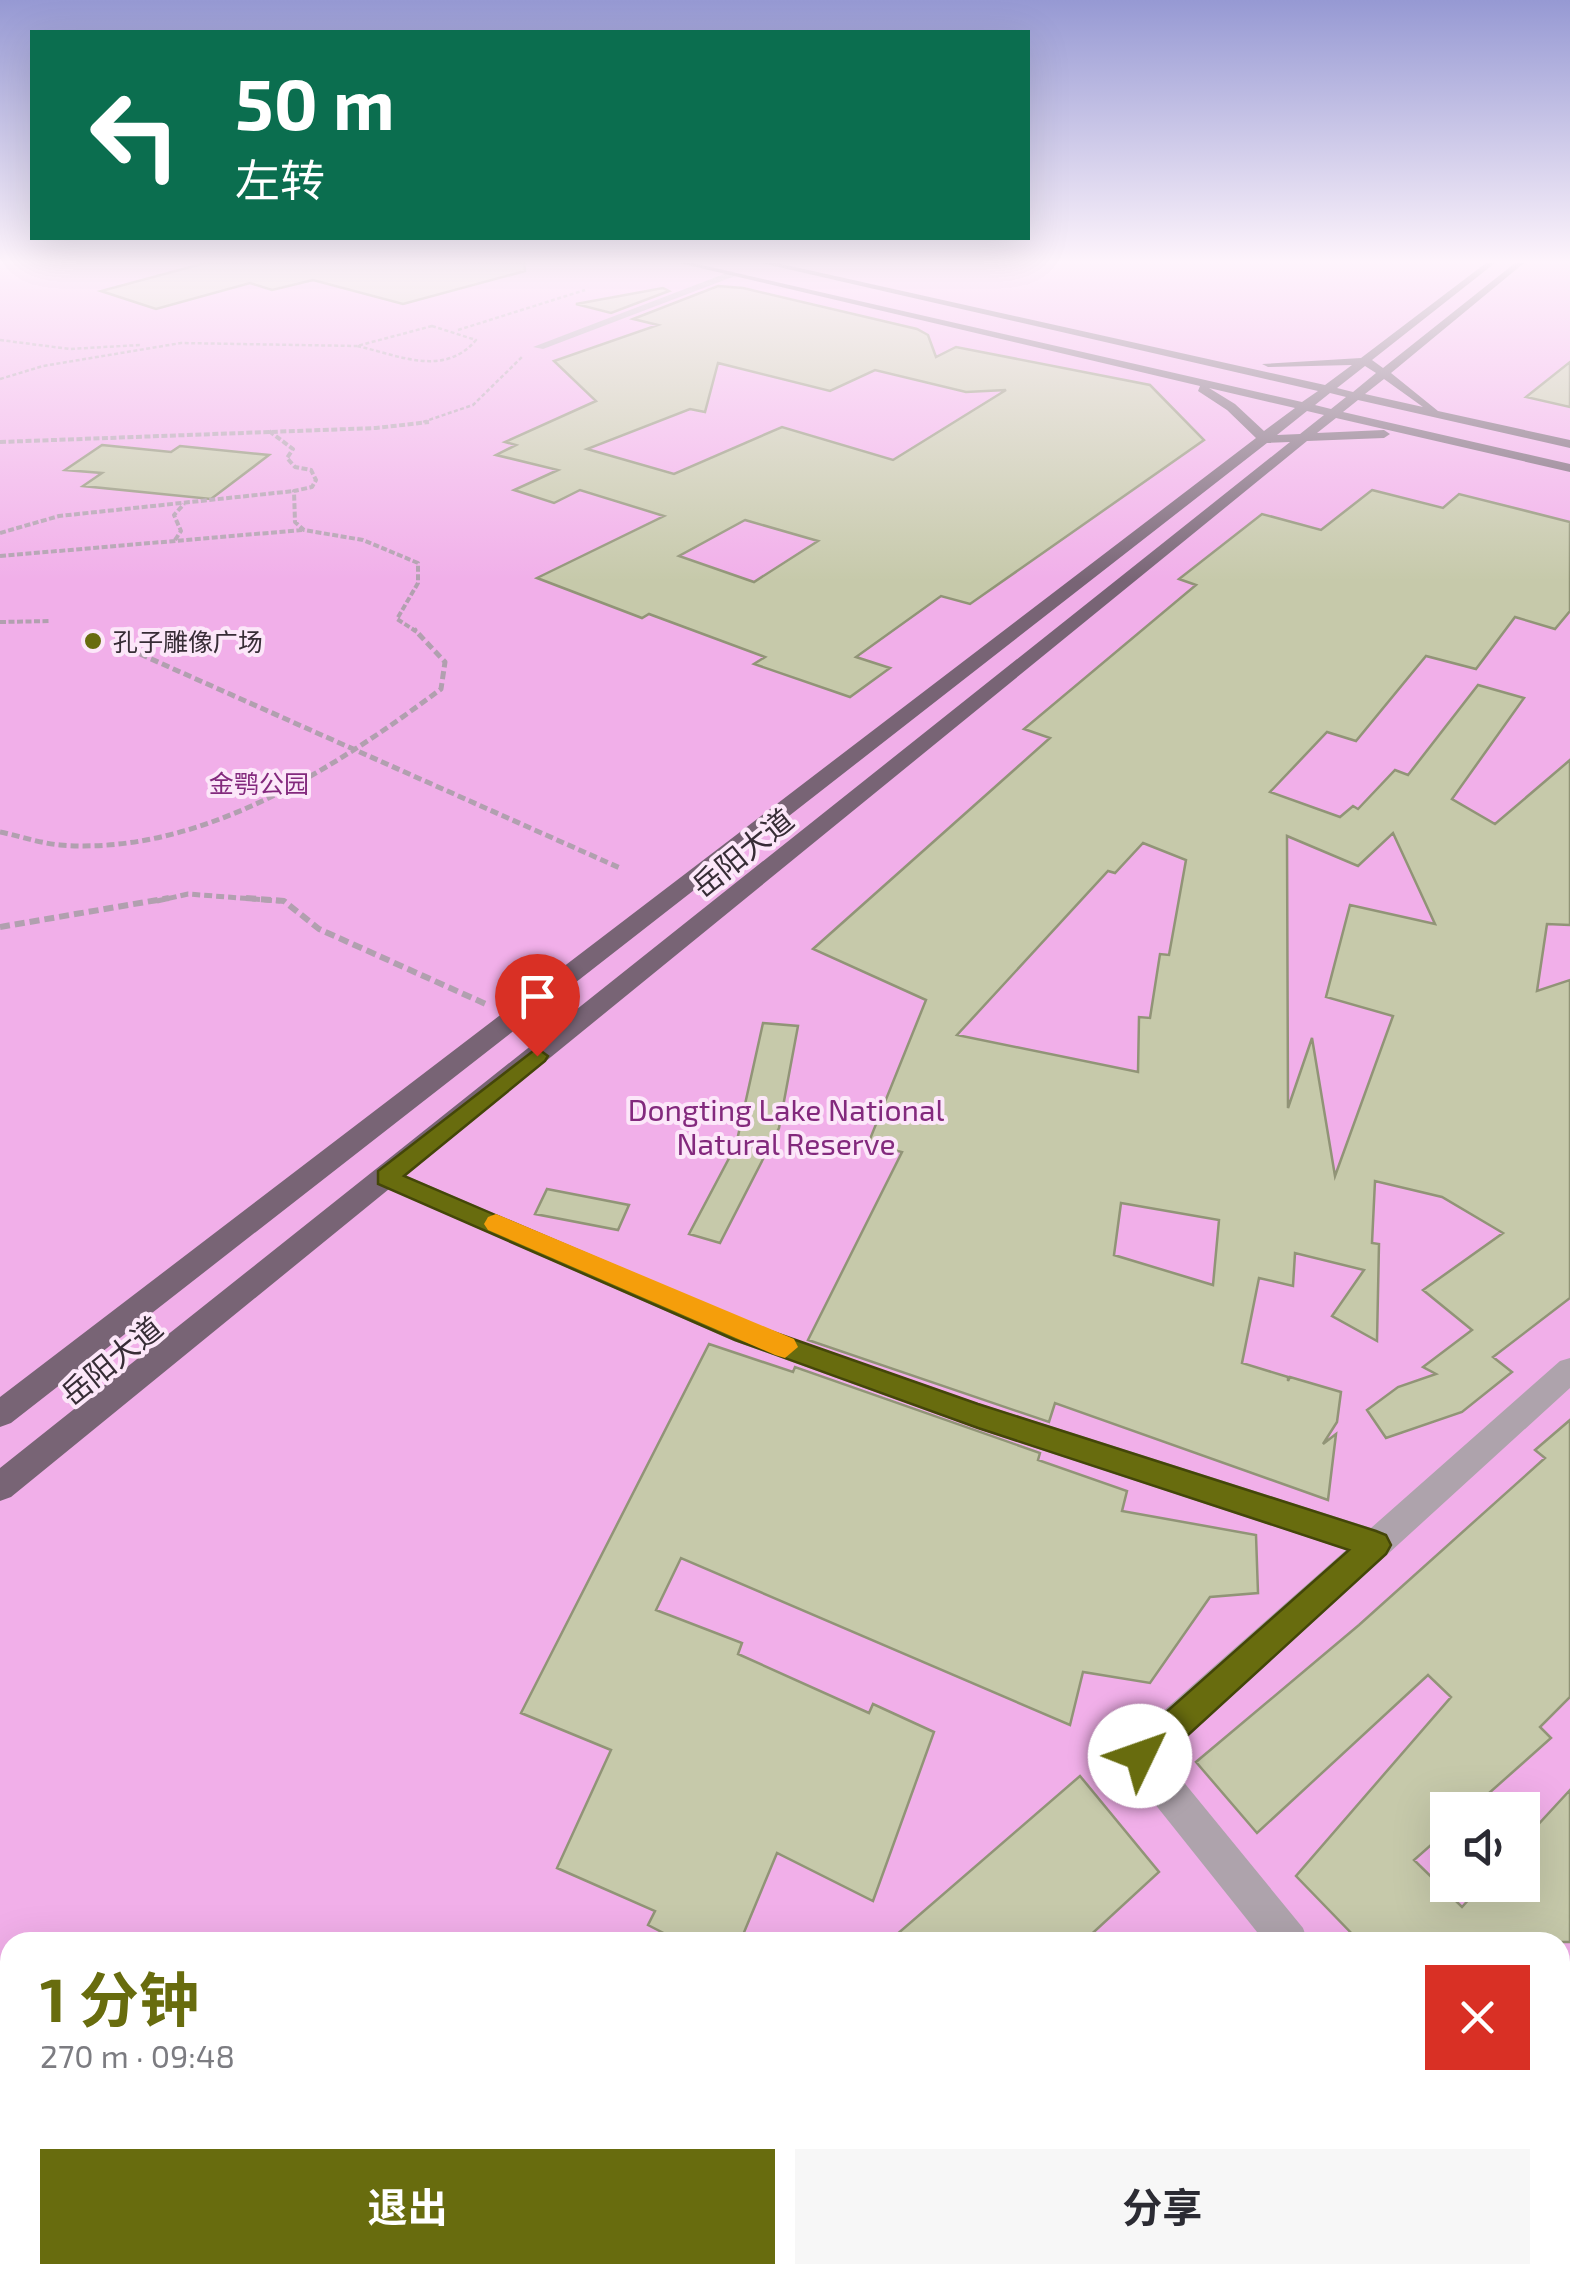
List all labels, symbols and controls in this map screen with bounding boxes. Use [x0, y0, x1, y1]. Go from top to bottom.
text: 50 m [235, 60, 395, 144]
icon: left [70, 70, 200, 200]
text: 左转 [235, 152, 325, 206]
place label: 孔子雕像广场 [113, 626, 263, 656]
marker: 孔子雕像广场 [82, 630, 104, 652]
park label: 金鹗公园 [209, 768, 309, 798]
street label: 岳阳大道 [684, 800, 800, 904]
pin [495, 954, 580, 1057]
icon: arrive [510, 969, 565, 1024]
park label: Dongting Lake National Natural Reserve [628, 1091, 944, 1161]
street label: 岳阳大道 [53, 1308, 169, 1412]
position arrow [1088, 1704, 1192, 1808]
map controls [1430, 1792, 1540, 1902]
button: sound [1430, 1792, 1540, 1902]
text: 1 分钟 [40, 1962, 199, 2034]
button: close [1425, 1965, 1530, 2070]
text: 270 m · 09:48 [40, 2036, 235, 2074]
button: 退出 [40, 2149, 775, 2264]
button: 分享 [795, 2149, 1530, 2264]

